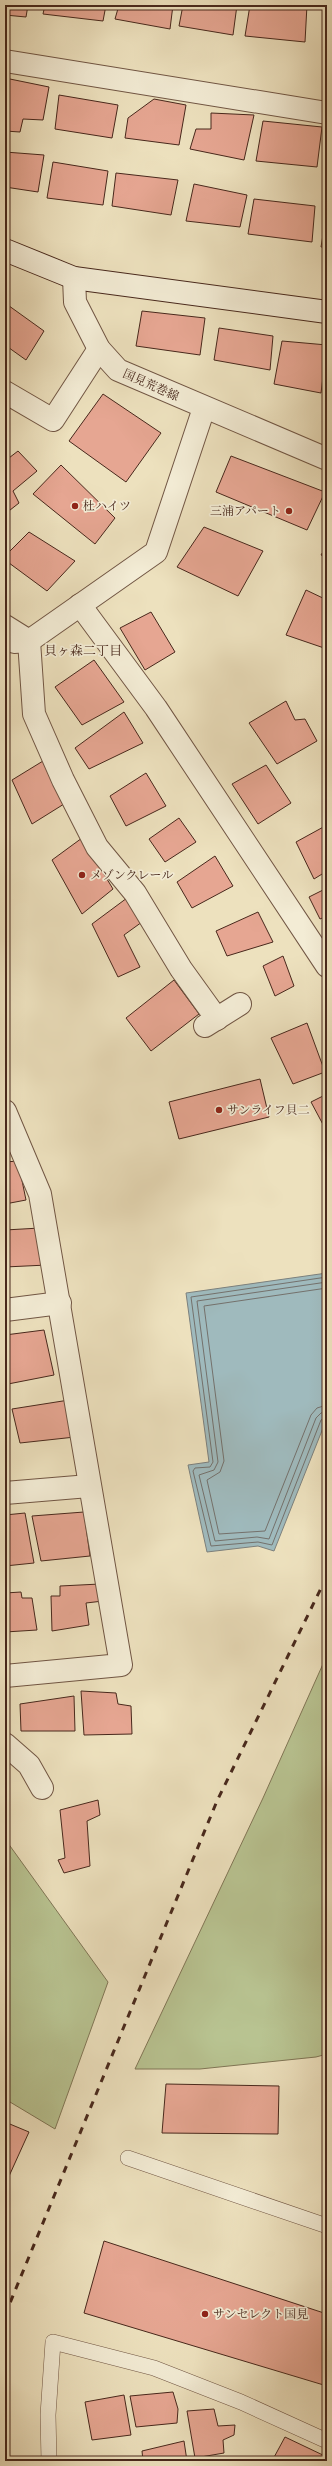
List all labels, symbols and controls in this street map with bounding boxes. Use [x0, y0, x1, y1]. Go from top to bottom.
street label: 国見荒巻線 [120, 365, 182, 405]
place label: 杜ハイツ [83, 497, 131, 514]
marker: 杜ハイツ [70, 501, 80, 511]
place label: 三浦アパート [210, 502, 281, 519]
marker: 三浦アパート [284, 506, 294, 516]
district label: 貝ヶ森二丁目 [44, 641, 122, 660]
place label: メゾンクレール [90, 866, 173, 883]
marker: メゾンクレール [77, 870, 87, 880]
place label: サンライフ貝二 [227, 1101, 310, 1118]
marker: サンライフ貝二 [214, 1105, 224, 1115]
place label: サンセレクト国見 [213, 2305, 308, 2322]
marker: サンセレクト国見 [200, 2309, 210, 2319]

